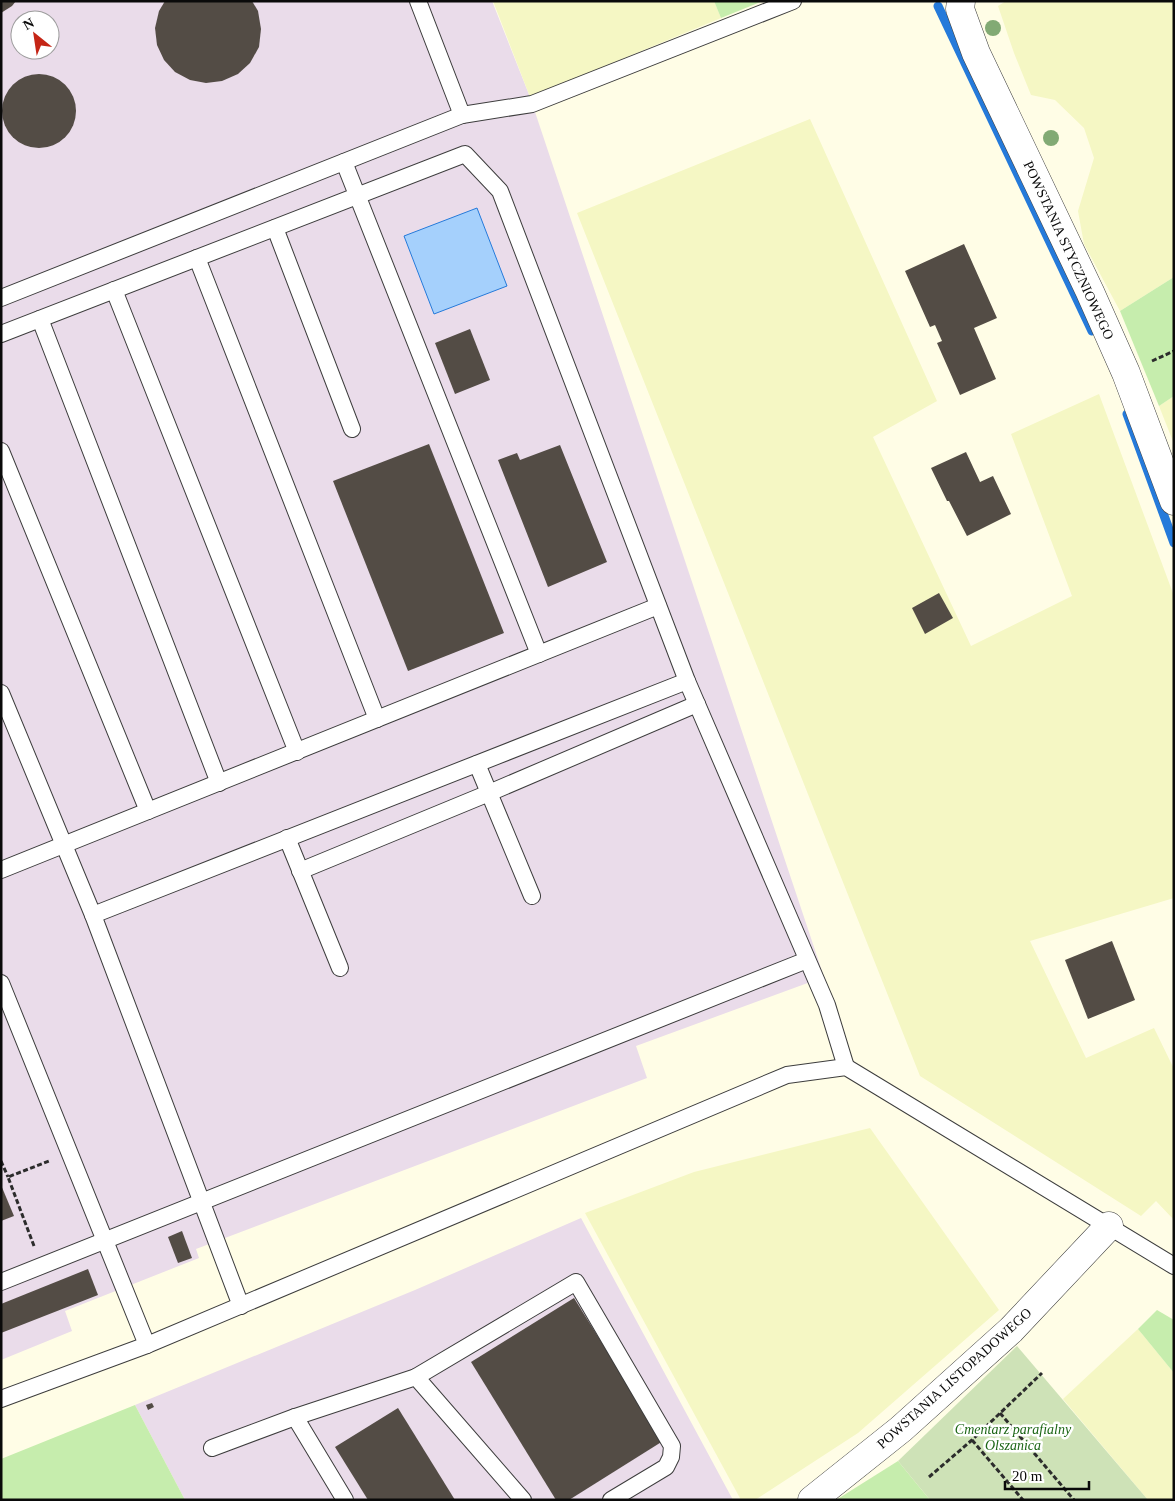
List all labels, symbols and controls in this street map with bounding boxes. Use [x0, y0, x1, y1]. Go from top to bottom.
north arrow [10, 10, 60, 60]
text: N [21, 15, 37, 33]
street label: POWSTANIA STYCZNIOWEGO [1020, 159, 1117, 342]
street label: POWSTANIA LISTOPADOWEGO [874, 1305, 1035, 1452]
park label: Cmentarz parafialny Olszanica [955, 1422, 1072, 1453]
scale bar [1005, 1458, 1089, 1490]
text: 20 m [1012, 1468, 1043, 1484]

